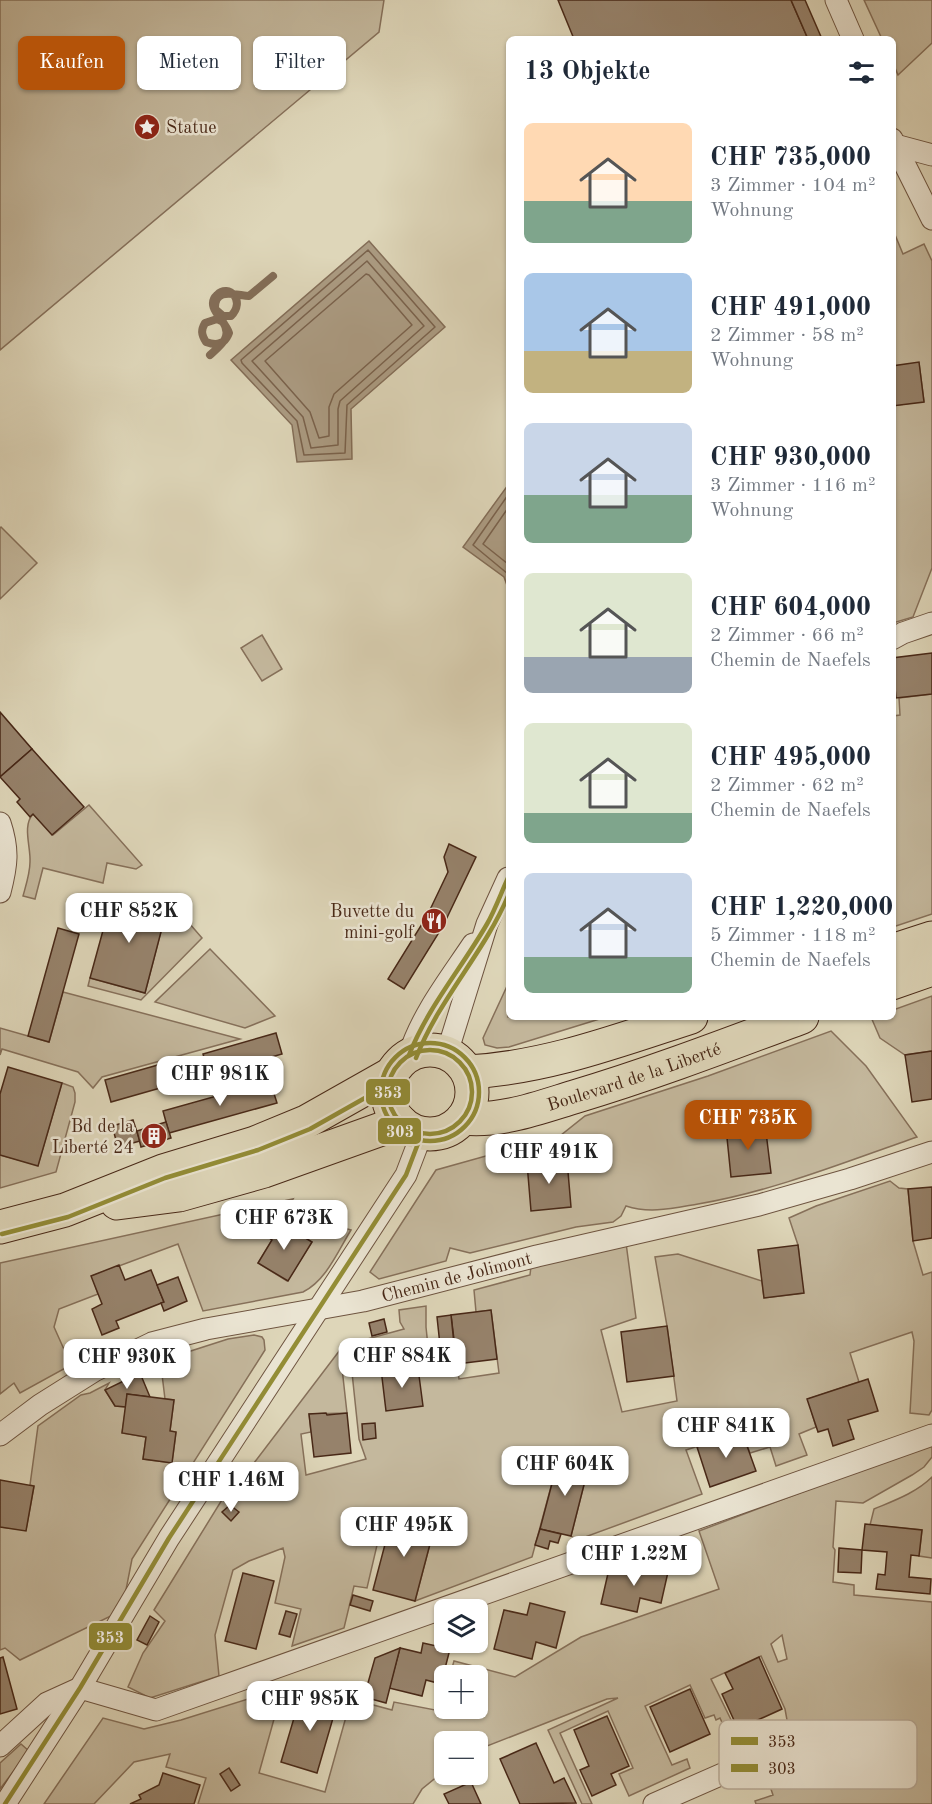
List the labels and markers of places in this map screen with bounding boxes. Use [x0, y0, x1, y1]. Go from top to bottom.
place icon: Statue [132, 112, 162, 142]
place label: Statue [166, 119, 217, 137]
pin: CHF 852K [67, 893, 191, 944]
place label: Buvette du mini-golf [330, 903, 415, 942]
restaurant icon: Buvette du mini-golf [419, 906, 449, 936]
pin: CHF 981K [158, 1056, 282, 1107]
pin: CHF 735K [686, 1100, 810, 1151]
place label: Bd de la Liberté 24 [52, 1118, 134, 1157]
building icon: Bd de la Liberté 24 [139, 1121, 169, 1151]
pin: CHF 491K [487, 1134, 611, 1185]
pin: CHF 673K [222, 1200, 346, 1251]
pin: CHF 884K [340, 1338, 464, 1389]
pin: CHF 930K [65, 1339, 189, 1390]
pin: CHF 841K [664, 1408, 788, 1459]
pin: CHF 604K [503, 1446, 627, 1497]
pin: CHF 1.46M [162, 1462, 300, 1513]
pin: CHF 495K [342, 1507, 466, 1558]
pin: CHF 1.22M [565, 1536, 703, 1587]
pin: CHF 985K [248, 1681, 372, 1732]

